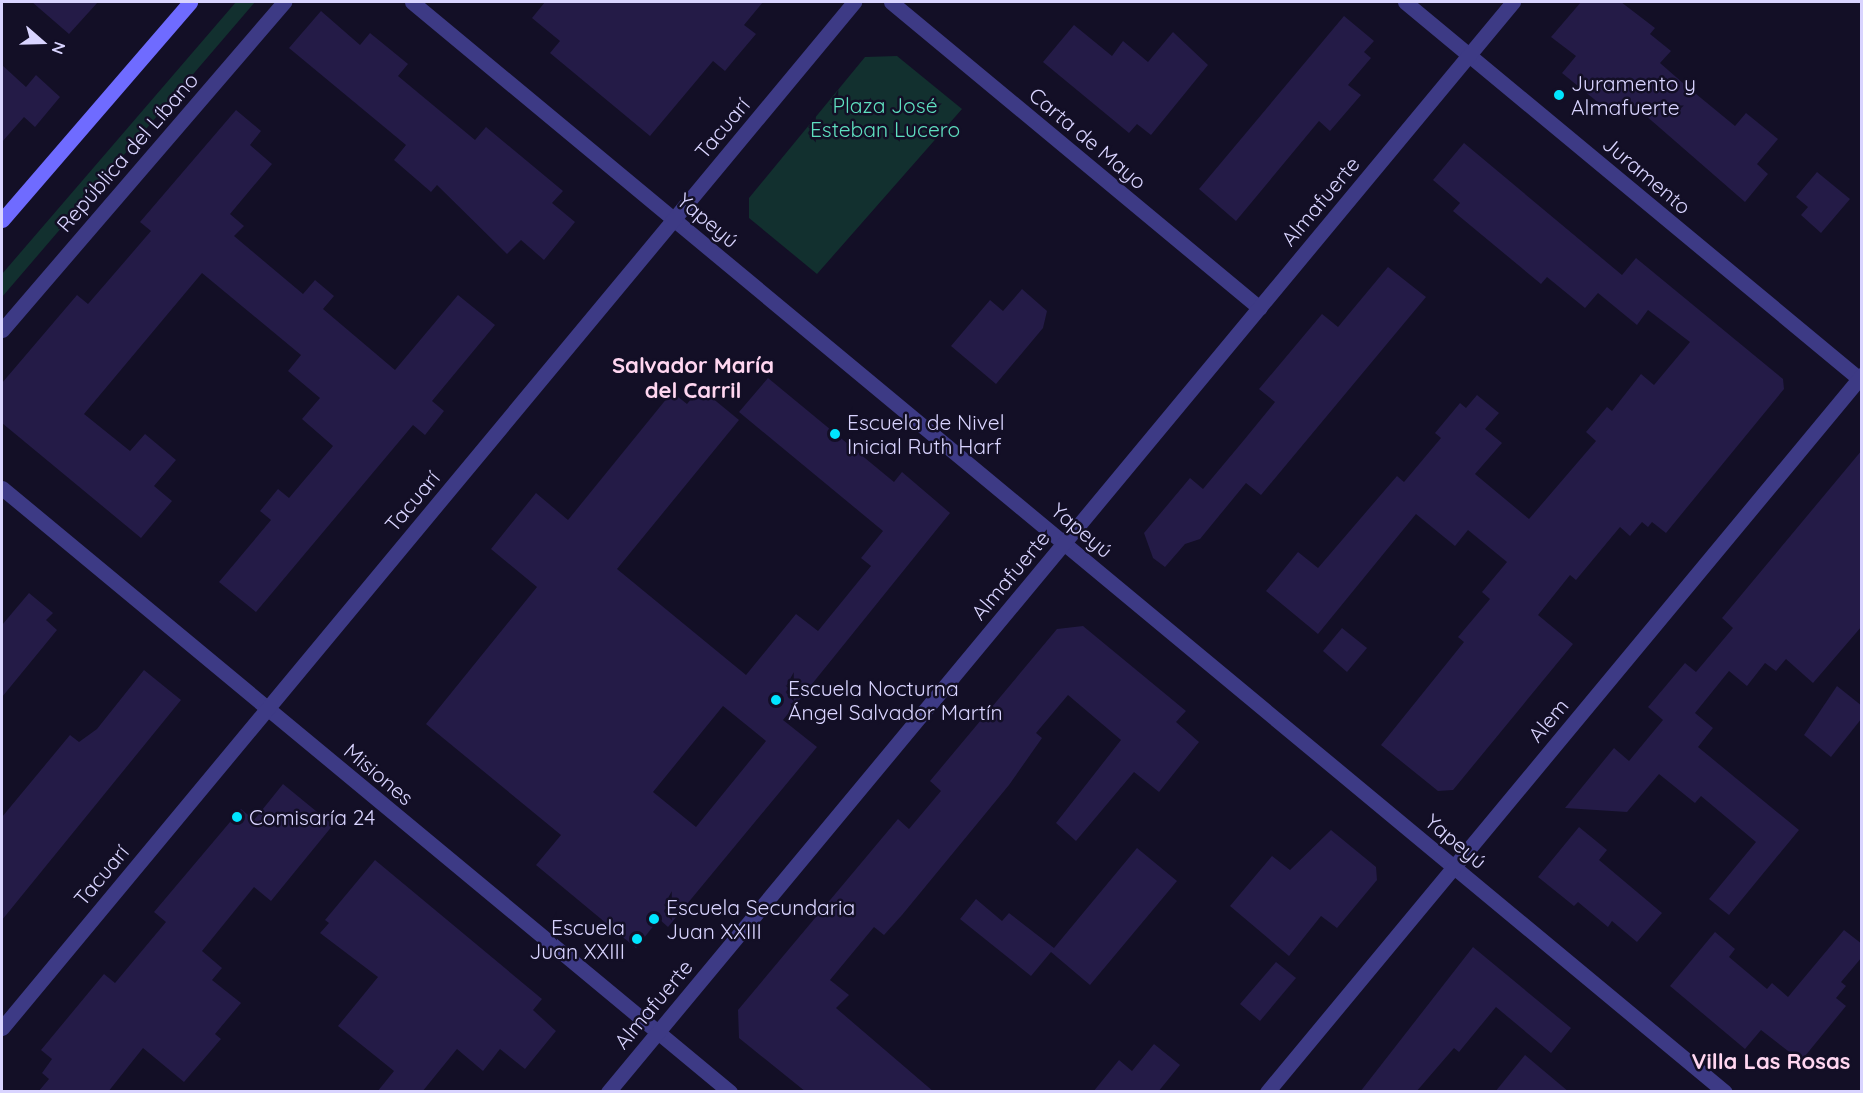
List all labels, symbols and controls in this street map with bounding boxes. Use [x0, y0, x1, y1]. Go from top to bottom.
north arrow [12, 12, 72, 72]
text: N [48, 39, 70, 57]
street label: República del Líbano [51, 67, 203, 237]
place label: Juramento y Almafuerte [1571, 70, 1696, 120]
street label: Carta de Mayo [1024, 82, 1152, 194]
marker: Juramento y Almafuerte [1552, 88, 1566, 102]
park label: Plaza José Esteban Lucero [810, 92, 960, 142]
street label: Tacuarí [689, 93, 755, 163]
street label: Juramento [1598, 131, 1696, 219]
street label: Almafuerte [1275, 151, 1365, 251]
street label: Yapeyú [672, 187, 744, 253]
district label: Salvador María del Carril [612, 352, 774, 404]
place label: Escuela de Nivel Inicial Ruth Harf [847, 409, 1005, 459]
marker: Escuela de Nivel Inicial Ruth Harf [828, 427, 842, 441]
street label: Tacuarí [379, 466, 445, 536]
street label: Yapeyú [1046, 497, 1118, 563]
street label: Almafuerte [965, 525, 1055, 625]
place label: Escuela Nocturna Ángel Salvador Martín [788, 675, 1003, 725]
marker: Escuela Nocturna Ángel Salvador Martín [769, 693, 783, 707]
street label: Alem [1523, 693, 1573, 747]
street label: Misiones [339, 738, 419, 810]
place label: Comisaría 24 [249, 804, 375, 830]
street label: Yapeyú [1420, 808, 1492, 874]
marker: Comisaría 24 [230, 810, 244, 824]
street label: Tacuarí [68, 840, 134, 910]
place label: Escuela Secundaria Juan XXIII [666, 894, 855, 944]
marker: Escuela Secundaria Juan XXIII [647, 912, 661, 926]
place label: Escuela Juan XXIII [529, 914, 625, 964]
marker: Escuela Juan XXIII [630, 932, 644, 946]
street label: Almafuerte [608, 954, 698, 1054]
district label: Villa Las Rosas [1692, 1049, 1850, 1075]

